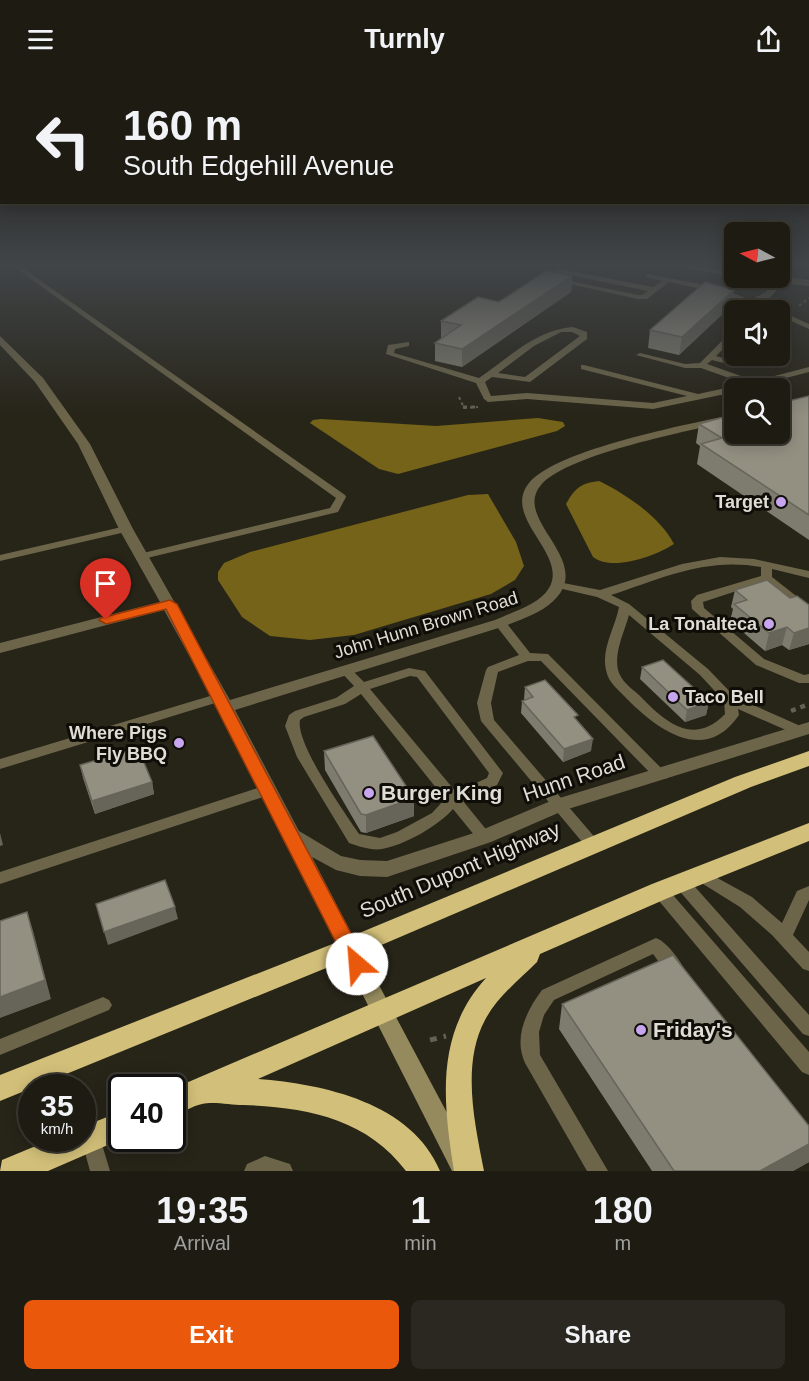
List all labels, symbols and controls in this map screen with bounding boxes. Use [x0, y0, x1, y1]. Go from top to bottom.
icon: menu [24, 23, 57, 56]
icon: share [752, 23, 785, 56]
text: Turnly [364, 24, 445, 54]
icon: left [24, 102, 102, 180]
text: 160 m [123, 102, 242, 149]
text: South Edgehill Avenue [123, 151, 394, 181]
north arrow [724, 222, 790, 288]
map controls [724, 222, 790, 444]
button: sound [724, 300, 790, 366]
button: search [724, 378, 790, 444]
place label: Target [715, 492, 769, 512]
marker: Target [774, 495, 788, 509]
pin [80, 558, 131, 620]
icon: arrive [89, 567, 122, 600]
street label: John Hunn Brown Road [332, 587, 520, 663]
place label: La Tonalteca [648, 614, 758, 634]
marker: La Tonalteca [762, 617, 776, 631]
place label: Taco Bell [685, 687, 764, 707]
marker: Taco Bell [666, 690, 680, 704]
place label: Where Pigs Fly BBQ [69, 723, 167, 764]
marker: Where Pigs Fly BBQ [172, 736, 186, 750]
street label: Hunn Road [520, 749, 628, 806]
place label: Burger King [381, 781, 502, 804]
marker: Burger King [362, 786, 376, 800]
street label: South Dupont Highway [356, 817, 564, 922]
position arrow [325, 932, 389, 996]
place label: Friday's [653, 1018, 733, 1041]
marker: Friday's [634, 1023, 648, 1037]
speed limit sign: 40 [108, 1074, 186, 1152]
text: 35 [40, 1089, 74, 1122]
text: km/h [41, 1120, 73, 1137]
text: 19:35 [156, 1190, 248, 1231]
text: 1 [410, 1190, 430, 1231]
text: 180 [593, 1190, 653, 1231]
text: Arrival [174, 1232, 231, 1254]
text: min [404, 1232, 437, 1254]
text: m [614, 1232, 631, 1254]
button: Exit [24, 1300, 399, 1369]
button: Share [411, 1300, 785, 1369]

